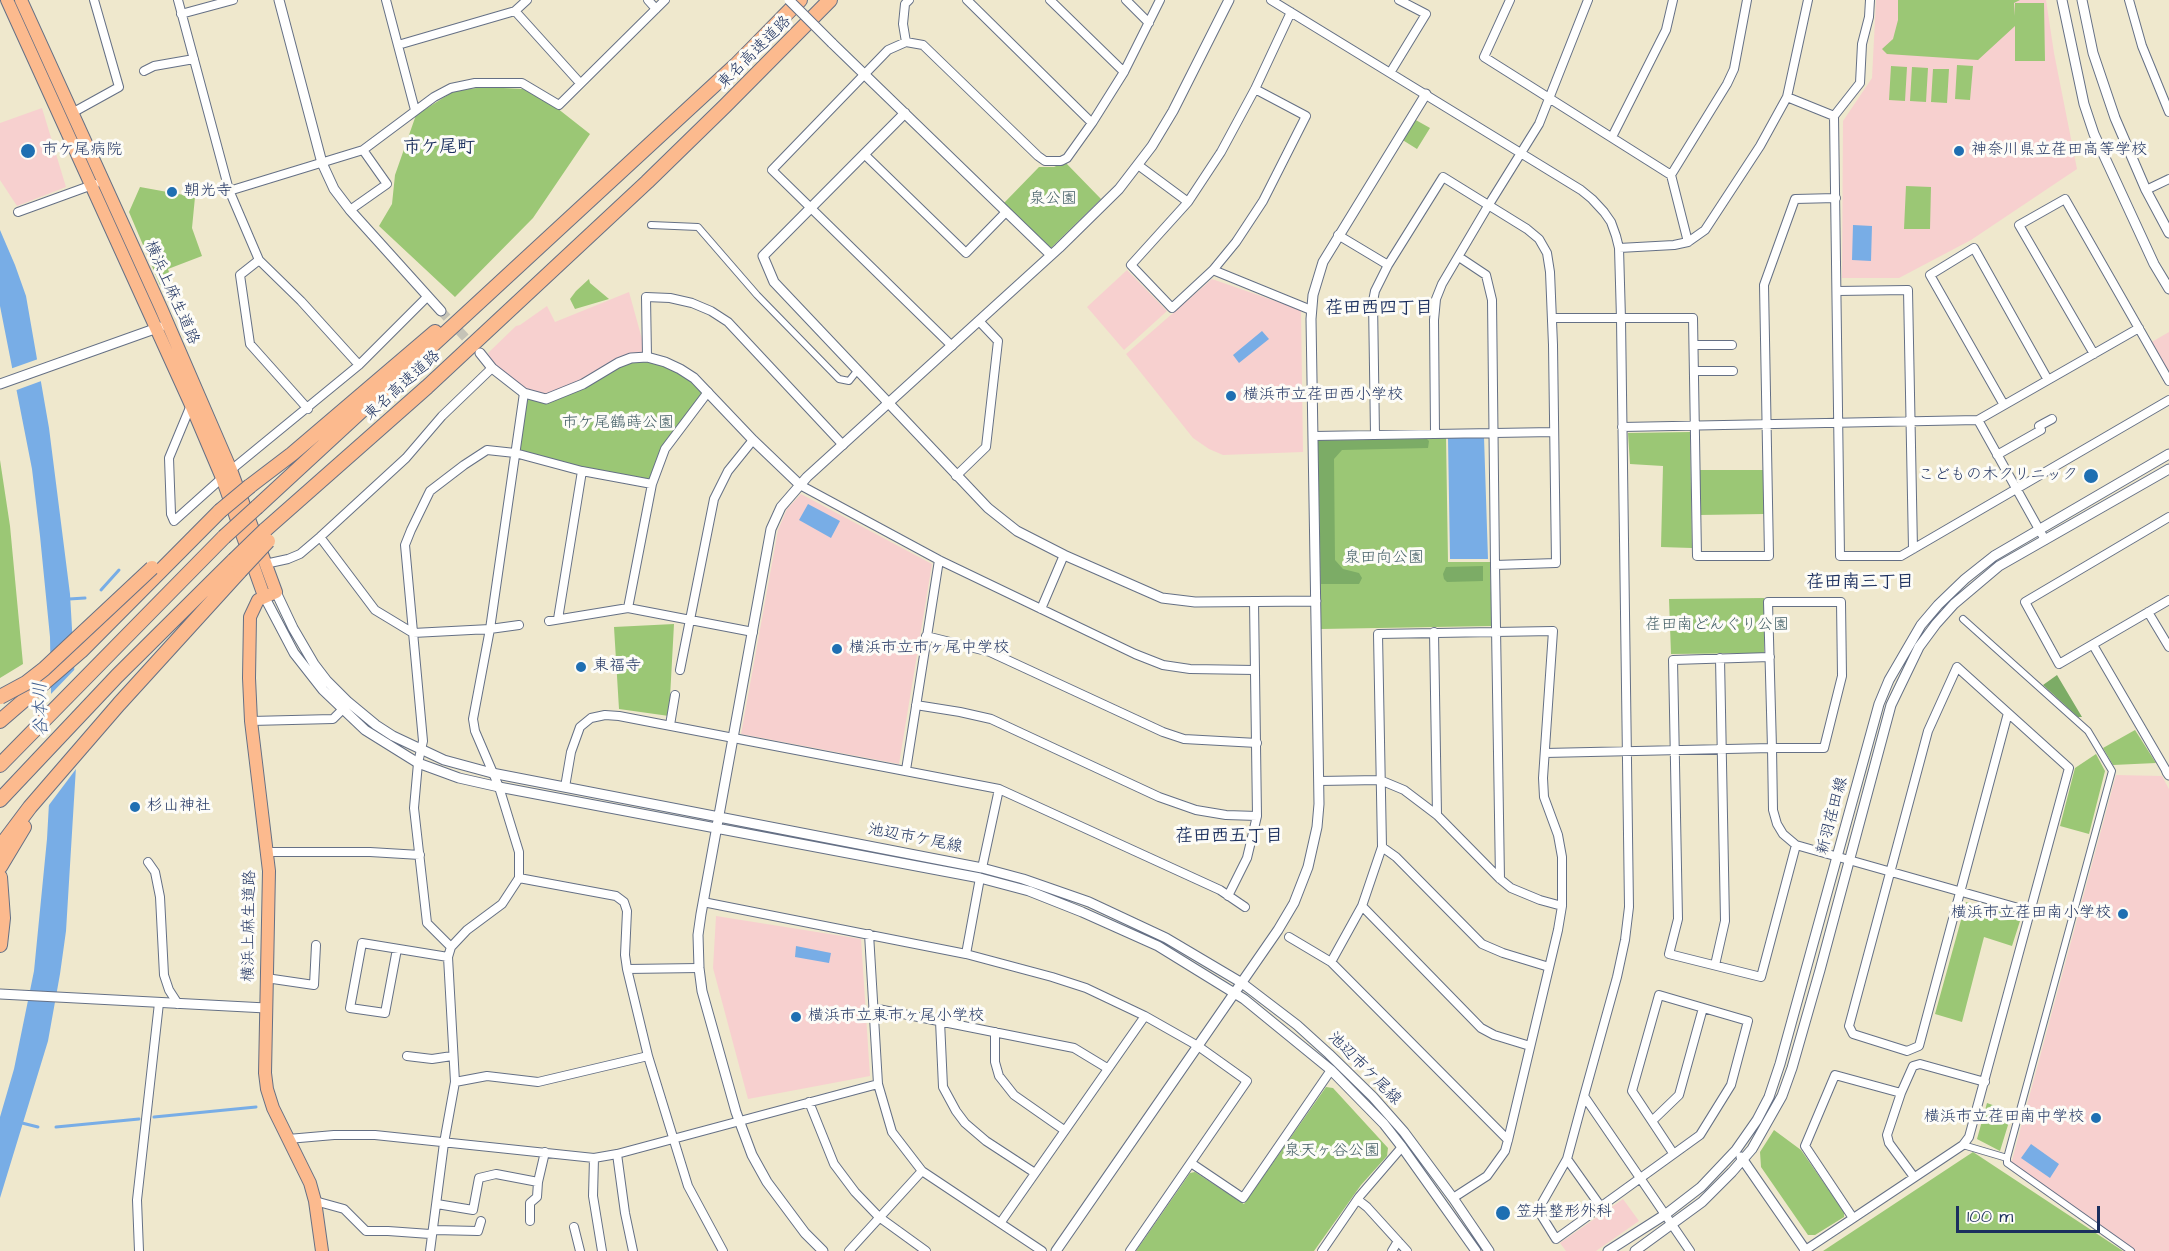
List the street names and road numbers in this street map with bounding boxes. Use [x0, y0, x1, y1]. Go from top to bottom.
street label: 東名高速道路 [714, 12, 796, 94]
street label: 横浜上麻生道路 [139, 238, 203, 348]
street label: 東名高速道路 [361, 347, 445, 425]
street label: 新羽荏田線 [1813, 775, 1853, 857]
street label: 池辺市ケ尾線 [866, 820, 964, 858]
street label: 横浜上麻生道路 [239, 870, 261, 982]
street label: 池辺市ケ尾線 [1323, 1028, 1405, 1110]

